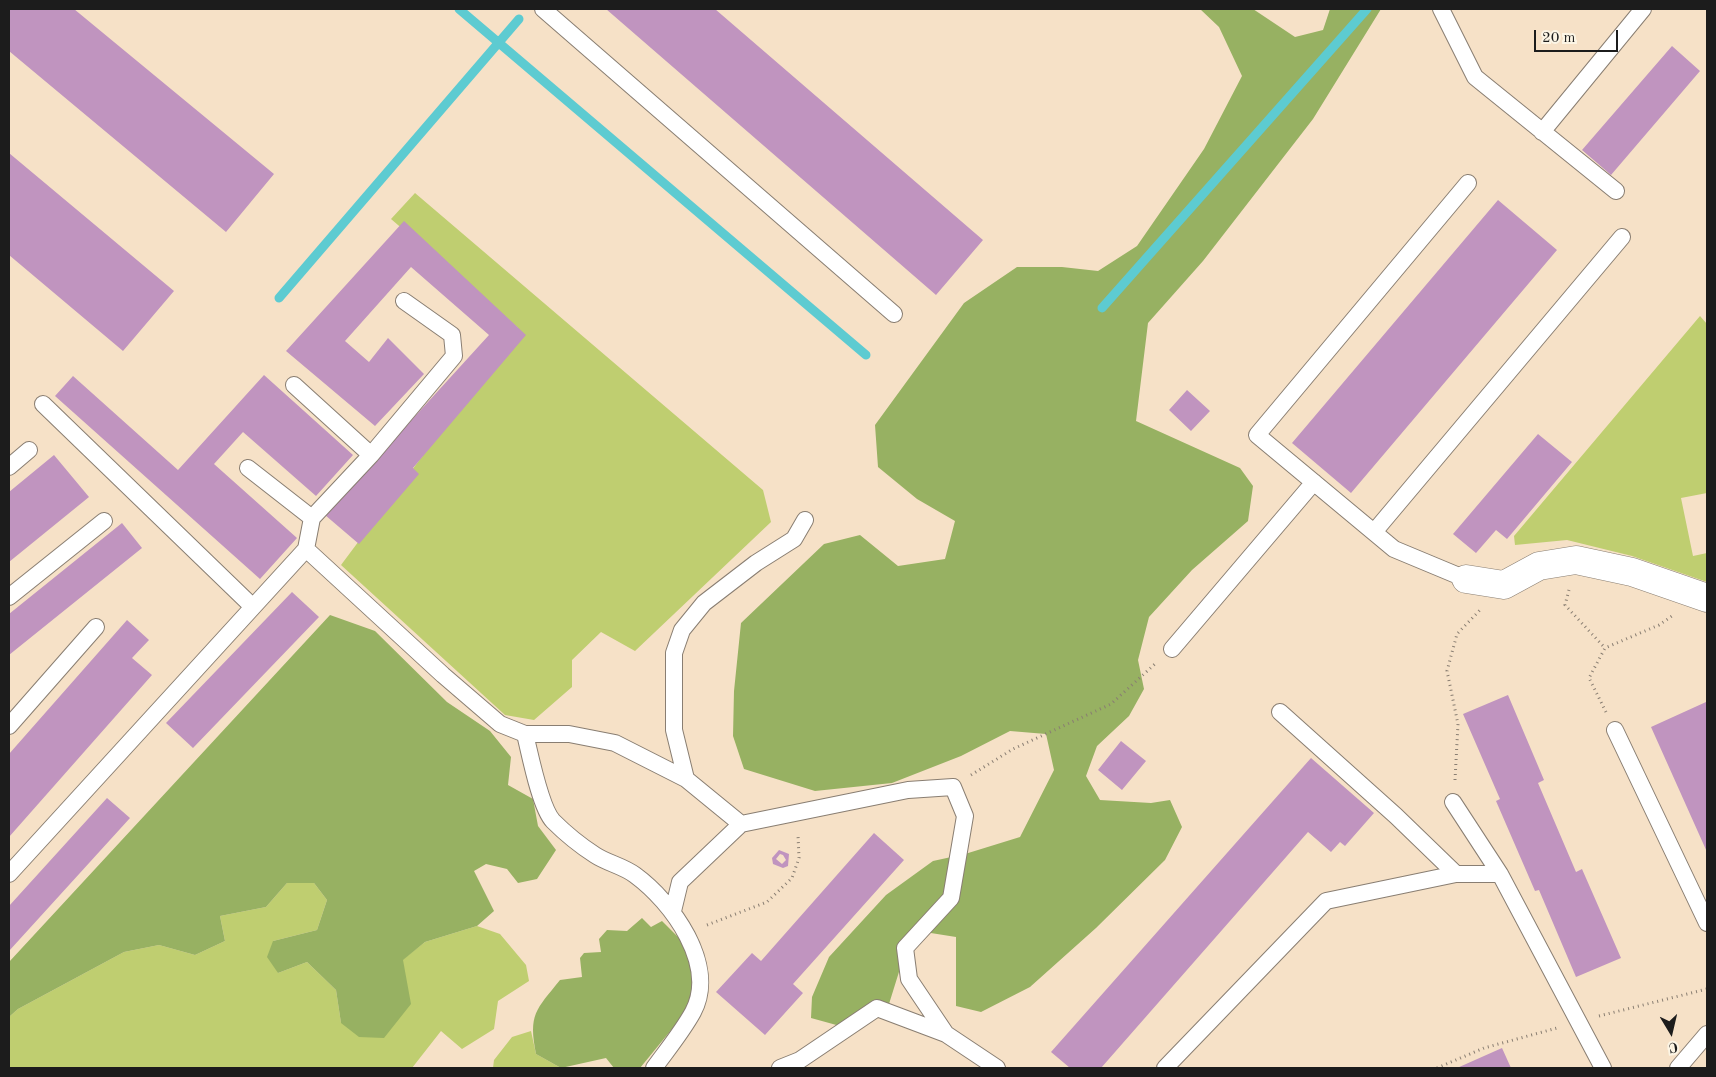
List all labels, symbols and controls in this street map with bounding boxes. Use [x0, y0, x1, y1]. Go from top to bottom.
scale bar [1536, 20, 1620, 52]
text: 20 m [1542, 31, 1576, 46]
north arrow [1646, 1007, 1696, 1057]
text: С [1668, 1039, 1679, 1054]

